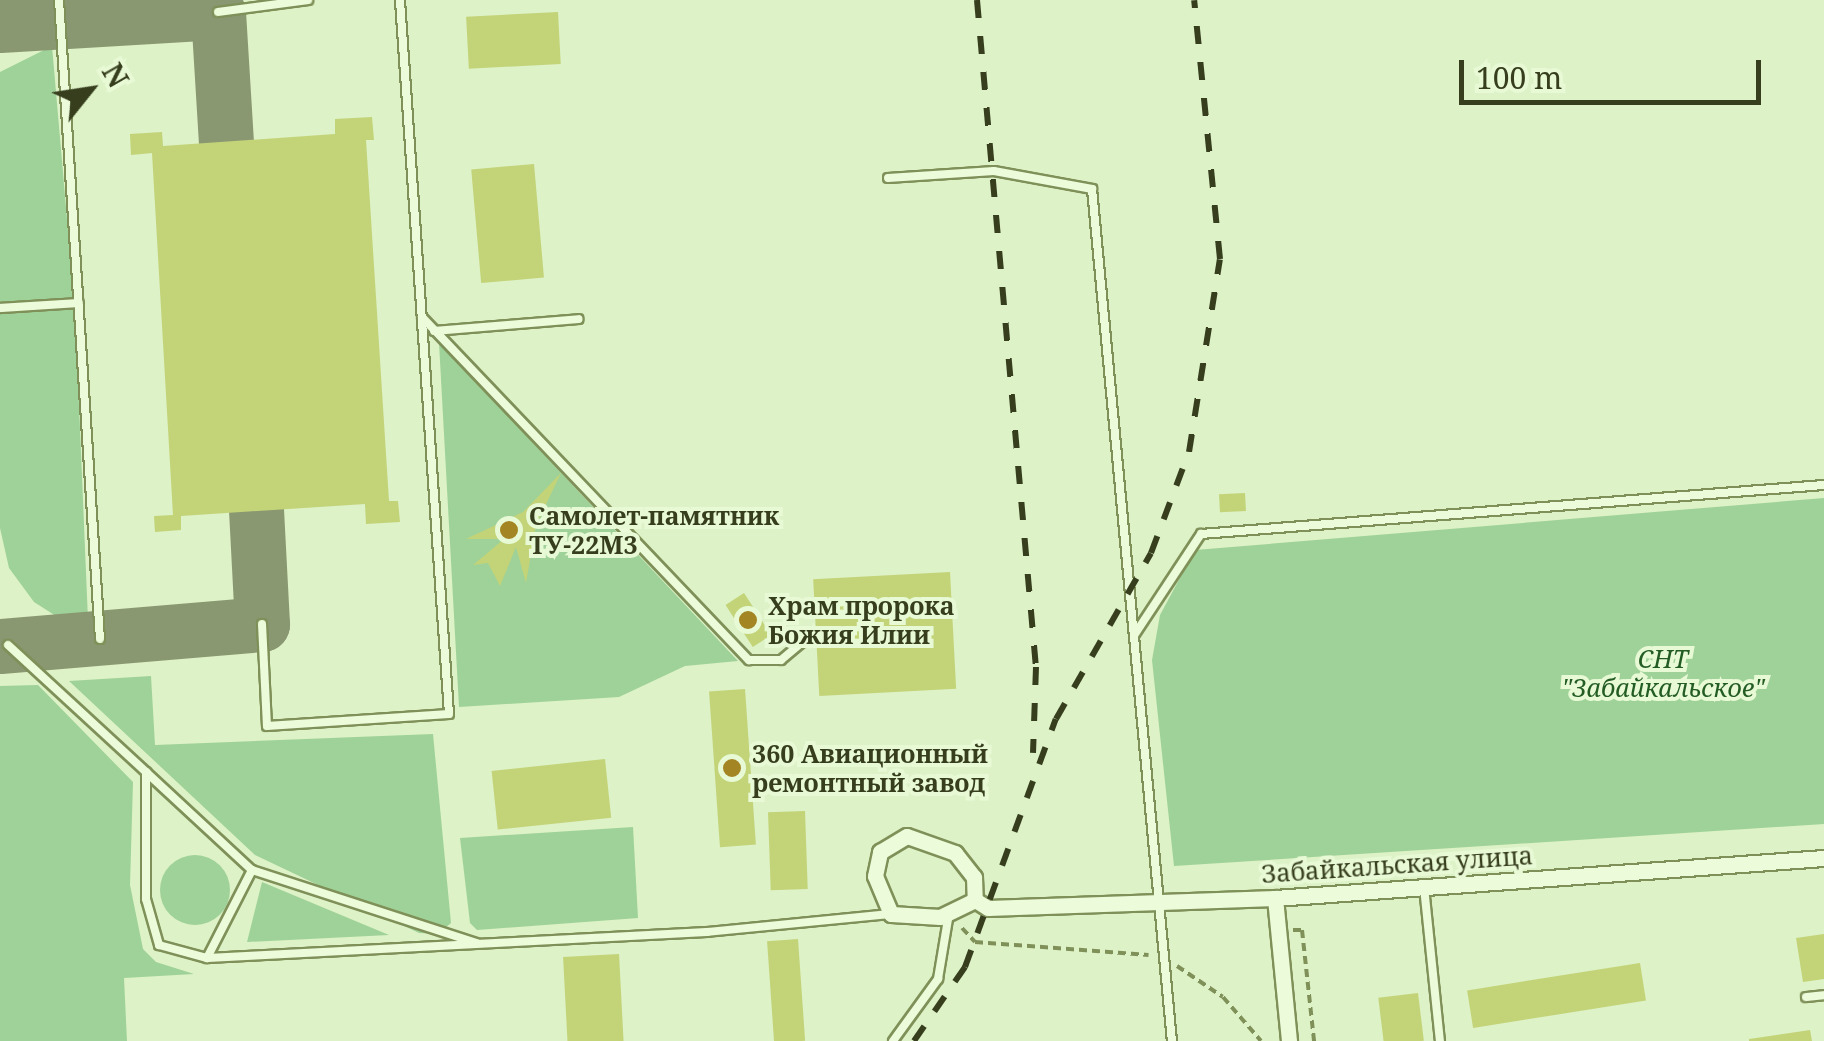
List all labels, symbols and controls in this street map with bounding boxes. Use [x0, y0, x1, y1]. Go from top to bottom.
north arrow [40, 40, 140, 140]
scale bar [1464, 40, 1766, 102]
text: N [94, 56, 138, 94]
text: 100 m [1476, 57, 1562, 98]
place label: Самолет-памятник ТУ-22М3 [529, 501, 779, 560]
marker: Самолет-памятник ТУ-22М3 [498, 519, 520, 541]
place label: Храм пророка Божия Илии [768, 591, 955, 650]
marker: Храм пророка Божия Илии [737, 609, 759, 631]
park label: СНТ "Забайкальское" [1562, 644, 1764, 703]
place label: 360 Авиационный ремонтный завод [752, 739, 988, 798]
marker: 360 Авиационный ремонтный завод [721, 757, 743, 779]
street label: Забайкальская улица [1260, 840, 1534, 888]

